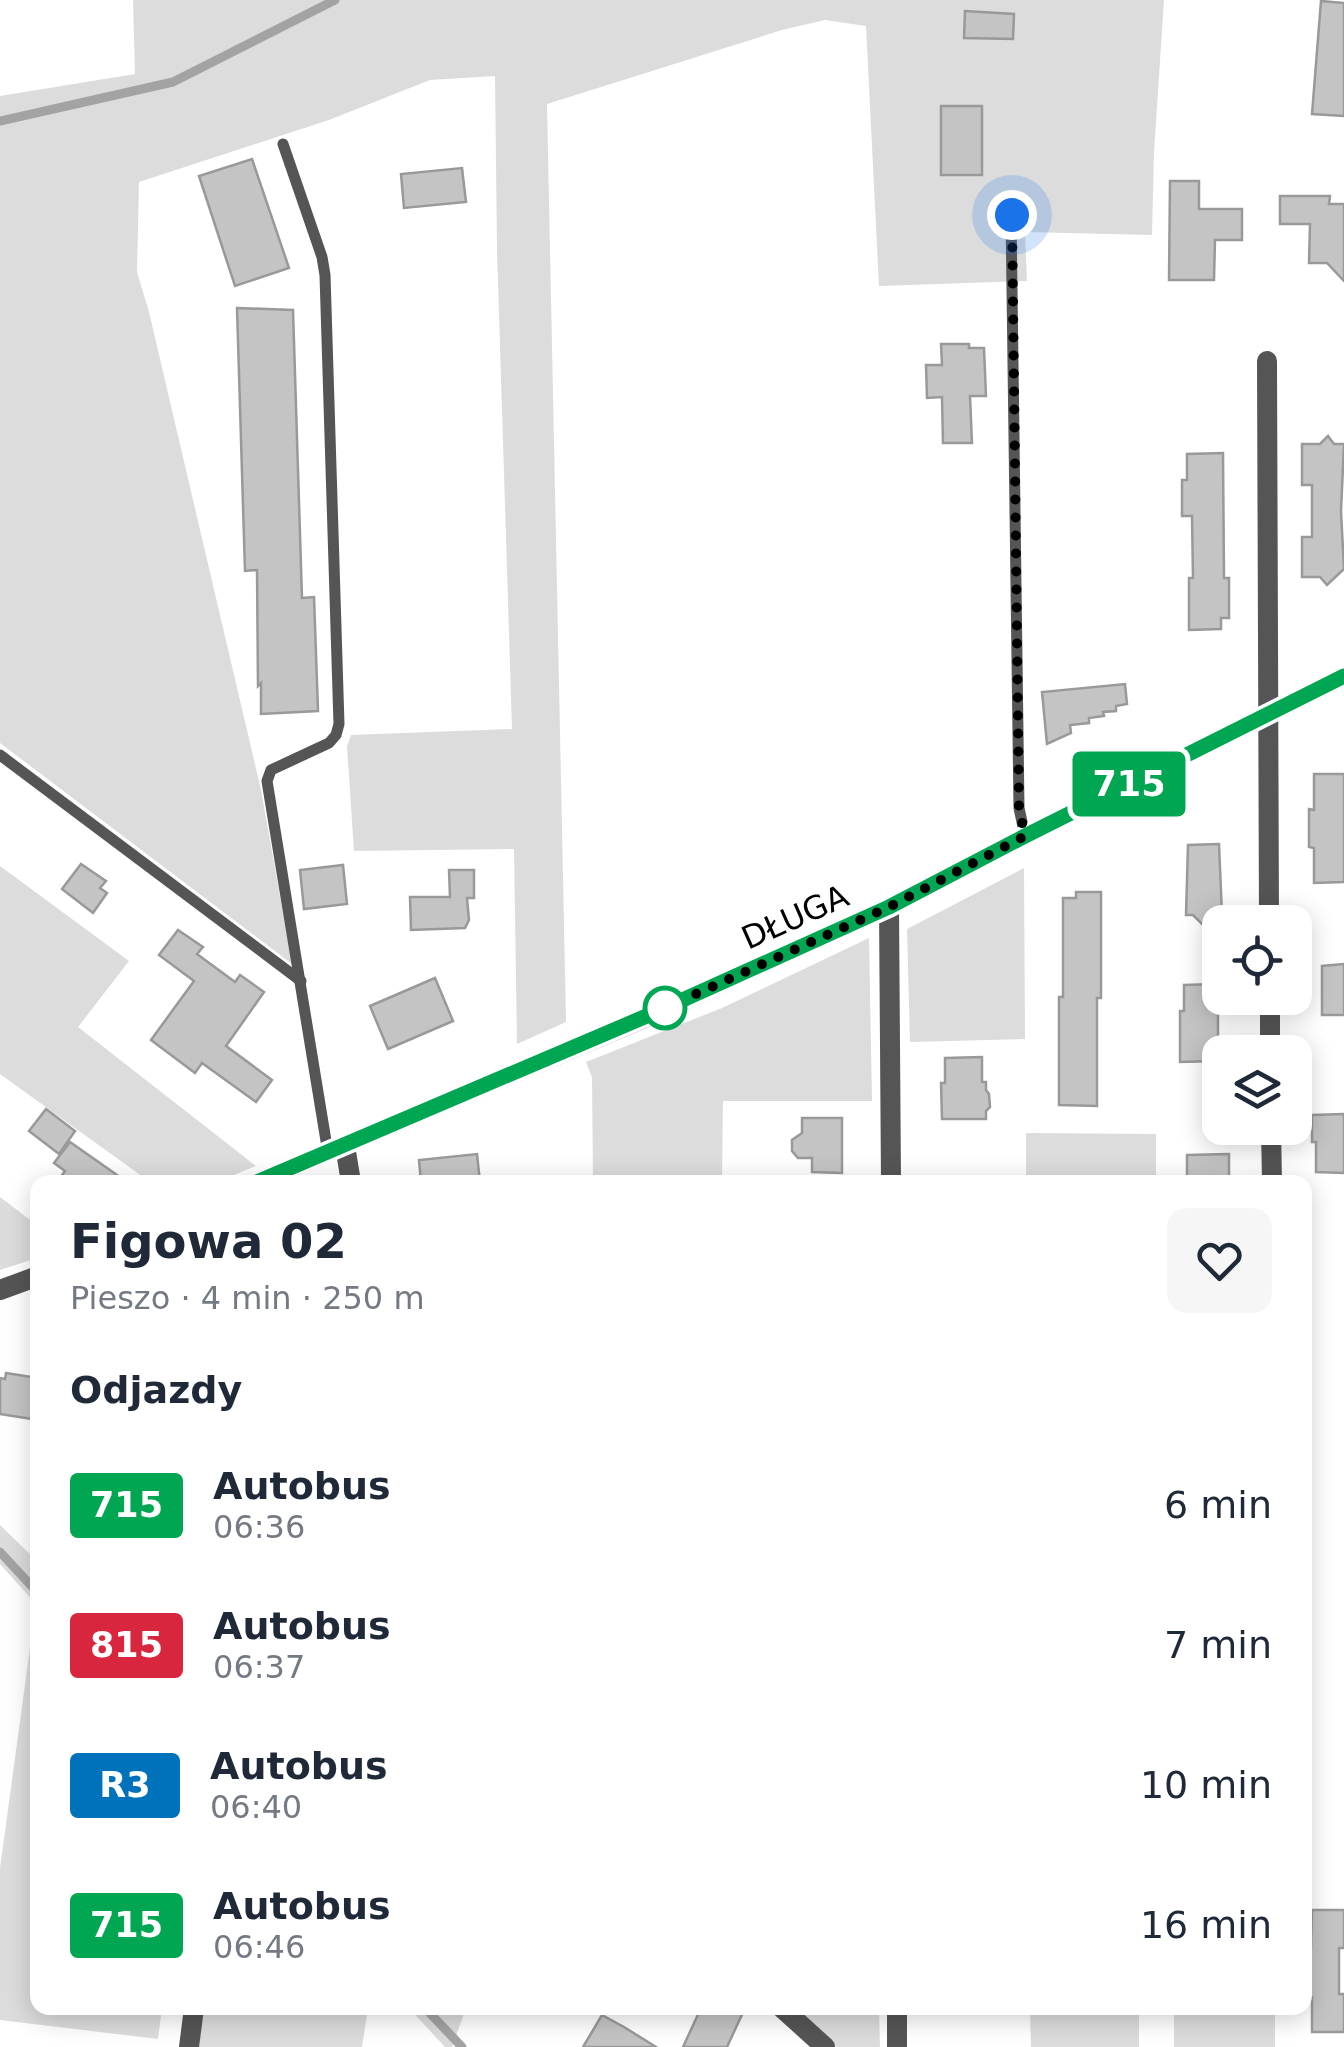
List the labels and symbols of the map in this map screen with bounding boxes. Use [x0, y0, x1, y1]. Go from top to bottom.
your location [987, 190, 1037, 240]
line badge: 715 [1072, 752, 1186, 816]
street label: DŁUGA [736, 877, 854, 957]
unlabelled marker [644, 987, 686, 1029]

